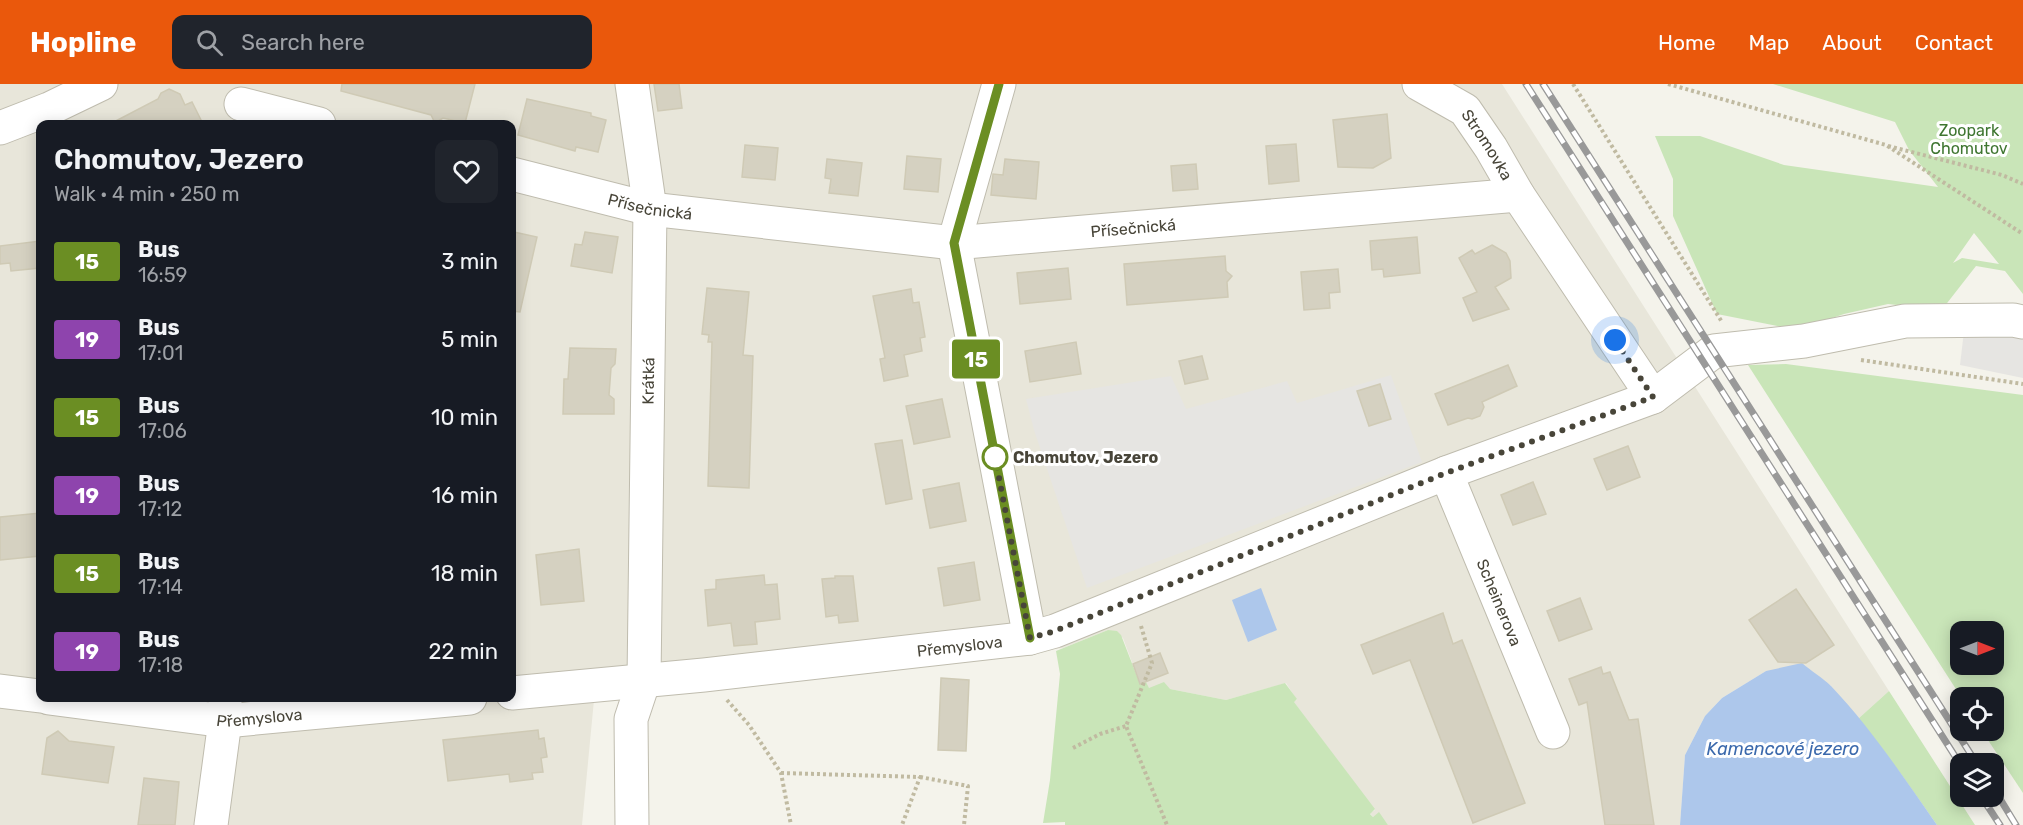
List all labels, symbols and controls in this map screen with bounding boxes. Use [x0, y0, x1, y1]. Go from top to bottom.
search box [172, 15, 592, 69]
text: Hopline [30, 26, 136, 59]
icon: search [193, 26, 226, 59]
text: Search here [241, 29, 365, 56]
text: Home [1658, 30, 1715, 55]
text: Map [1748, 30, 1789, 55]
text: About [1822, 30, 1882, 55]
text: Contact [1915, 30, 1993, 55]
street label: Stromovka [1457, 106, 1516, 184]
park label: Zoopark Chomutov [1930, 121, 2008, 158]
button: heart [435, 140, 498, 203]
text: Chomutov, Jezero [54, 143, 304, 176]
text: Walk · 4 min · 250 m [54, 182, 239, 206]
street label: Přísečnická [606, 190, 693, 224]
street label: Přísečnická [1090, 215, 1177, 241]
text: Bus [138, 236, 180, 263]
text: 3 min [441, 248, 498, 275]
text: 15 [75, 249, 99, 274]
text: 16:59 [138, 263, 187, 287]
text: Bus [138, 314, 180, 341]
your location [1600, 325, 1630, 355]
text: 5 min [441, 326, 498, 353]
text: 19 [75, 327, 99, 352]
line badge: 15 [949, 340, 1003, 378]
text: 17:01 [138, 341, 183, 365]
text: 15 [964, 347, 988, 372]
street label: Krátká [639, 357, 658, 405]
text: Bus [138, 392, 180, 419]
text: 10 min [431, 404, 498, 431]
text: 15 [75, 405, 99, 430]
text: 17:06 [138, 419, 187, 443]
marker: Chomutov, Jezero [982, 444, 1008, 470]
place label: Chomutov, Jezero [1013, 448, 1159, 467]
text: Bus [138, 470, 180, 497]
text: 16 min [432, 482, 498, 509]
text: 19 [75, 483, 99, 508]
text: 17:12 [138, 497, 182, 521]
text: Bus [138, 548, 180, 575]
street label: Scheinerova [1473, 556, 1525, 649]
text: 18 min [431, 560, 498, 587]
text: 15 [75, 561, 99, 586]
text: 17:14 [138, 575, 183, 599]
north arrow [1950, 621, 2004, 675]
map controls [1950, 621, 2004, 807]
text: Bus [138, 626, 180, 653]
street label: Přemyslova [916, 632, 1003, 661]
text: 22 min [429, 638, 498, 665]
text: 19 [75, 639, 99, 664]
text: 17:18 [138, 653, 183, 677]
button: locate [1950, 687, 2004, 741]
street label: Přemyslova [215, 705, 303, 731]
water label: Kamencové jezero [1707, 738, 1859, 760]
button: layers [1950, 753, 2004, 807]

